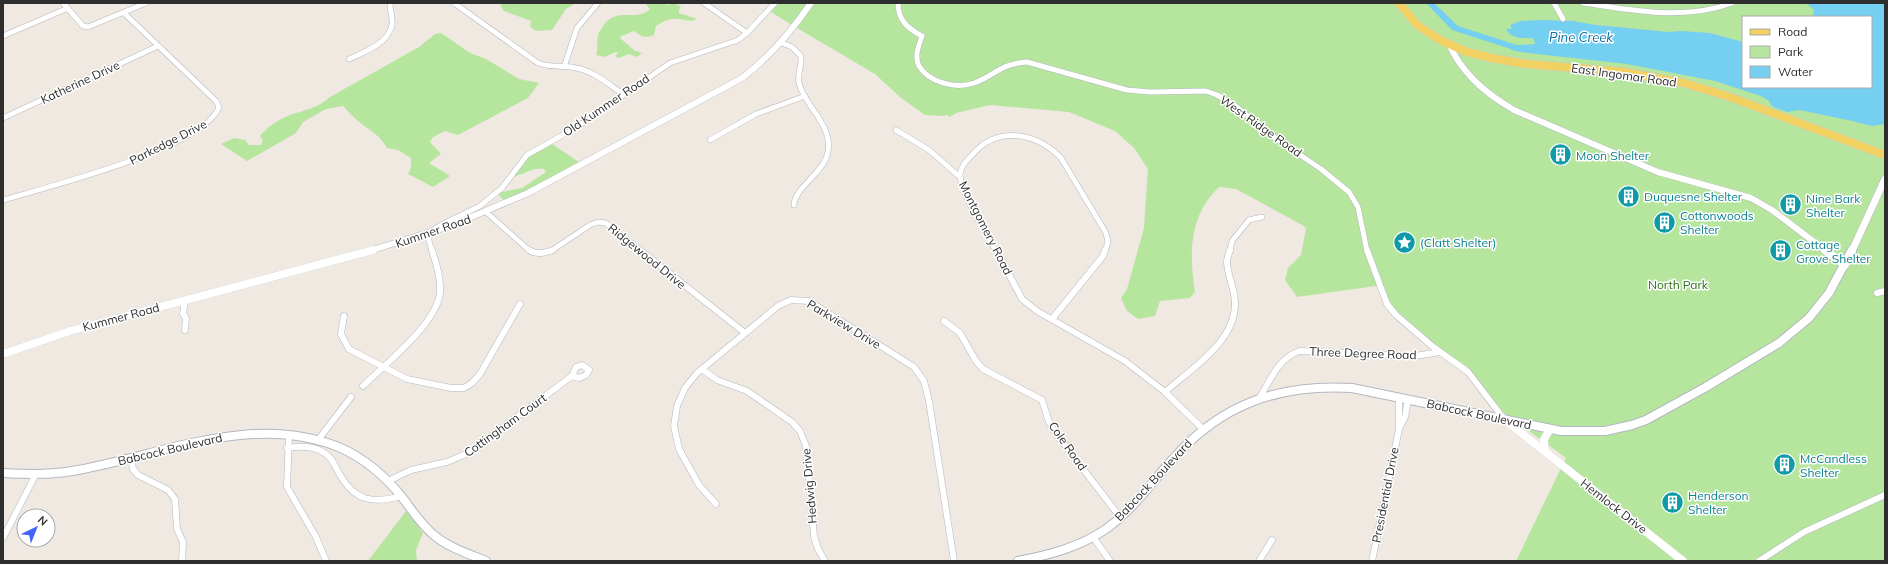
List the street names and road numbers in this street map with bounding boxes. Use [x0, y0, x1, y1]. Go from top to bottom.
street label: Katherine Drive [38, 57, 122, 107]
street label: East Ingomar Road [1570, 60, 1678, 90]
street label: Old Kummer Road [560, 70, 652, 140]
street label: West Ridge Road [1217, 92, 1305, 160]
street label: Parkedge Drive [127, 116, 209, 168]
street label: Montgomery Road [956, 179, 1016, 277]
street label: Kummer Road [393, 211, 473, 251]
street label: Ridgewood Drive [605, 220, 689, 292]
street label: Parkview Drive [804, 296, 884, 352]
street label: Kummer Road [81, 300, 161, 334]
street label: Three Degree Road [1309, 344, 1417, 362]
street label: Cottingham Court [461, 390, 549, 460]
street label: Babcock Boulevard [1425, 396, 1533, 432]
street label: Cole Road [1046, 419, 1090, 473]
street label: Babcock Boulevard [116, 430, 224, 468]
street label: Babcock Boulevard [1111, 436, 1195, 524]
street label: Presidential Drive [1368, 446, 1402, 544]
street label: Hedwig Drive [798, 448, 820, 524]
street label: Hemlock Drive [1578, 475, 1650, 537]

